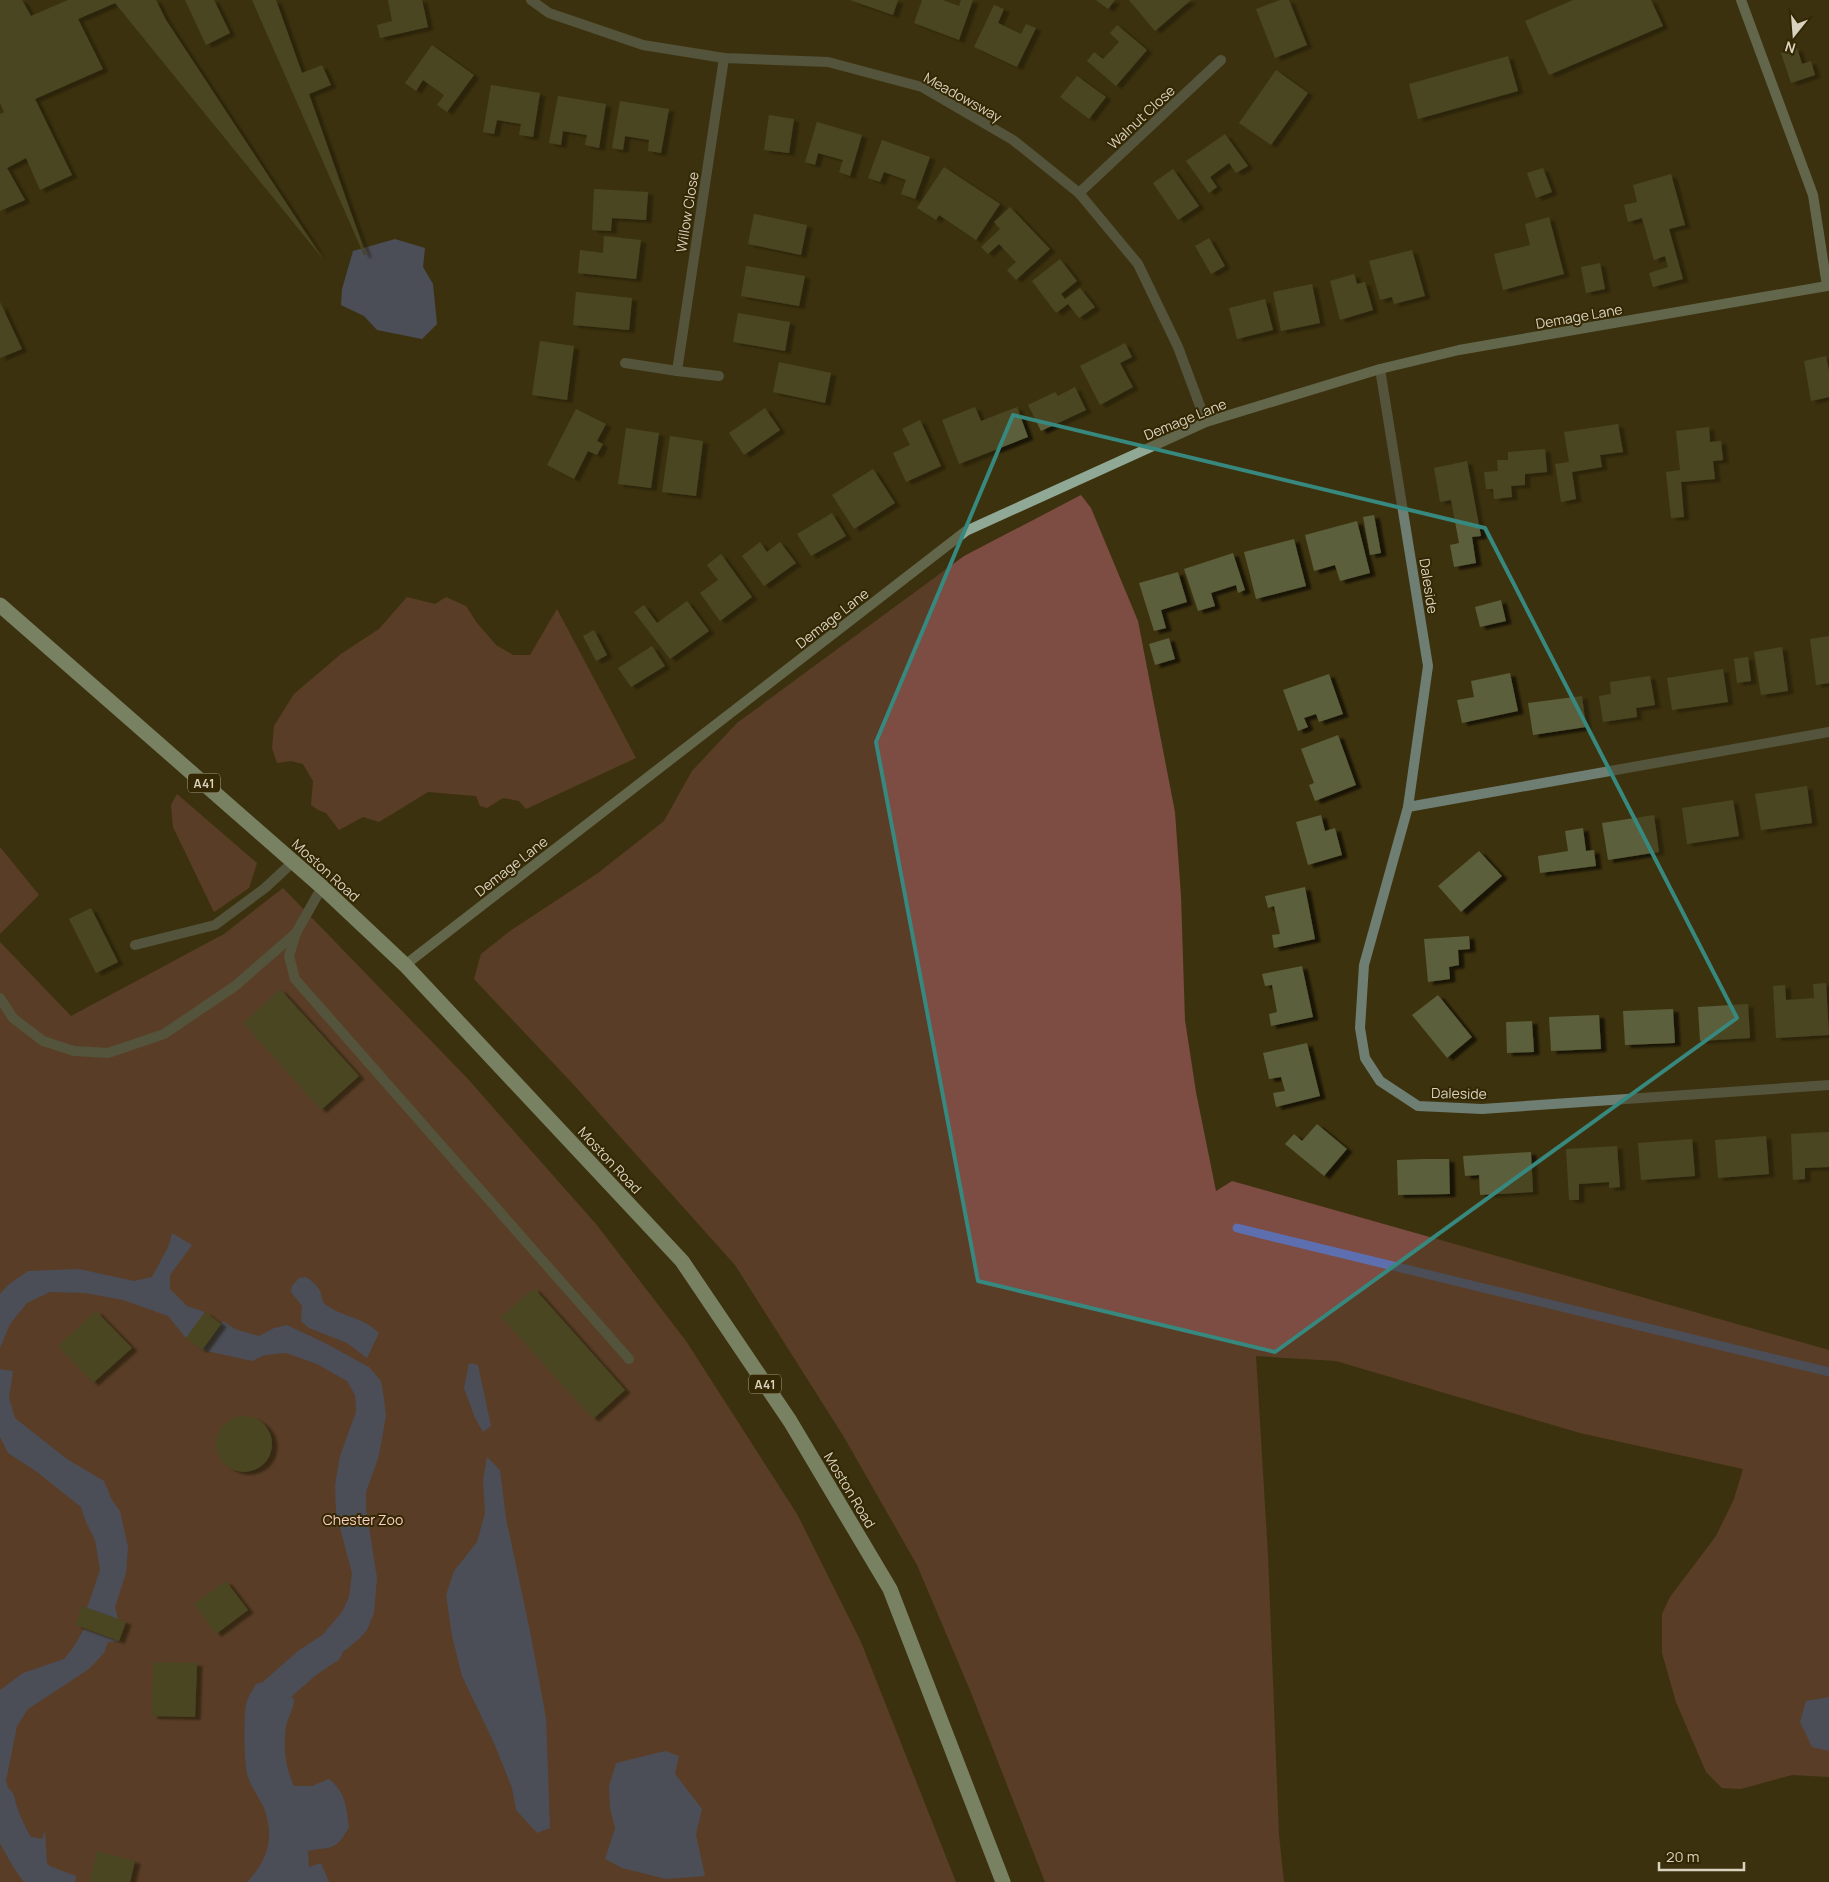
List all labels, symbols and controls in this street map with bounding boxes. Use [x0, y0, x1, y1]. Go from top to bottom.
north arrow [1769, 10, 1819, 60]
text: N [1782, 37, 1798, 58]
street label: Meadowsway [921, 68, 1006, 127]
street label: Walnut Close [1103, 81, 1179, 153]
street label: Willow Close [671, 170, 703, 254]
street label: Demage Lane [1534, 299, 1624, 333]
street label: Demage Lane [1141, 394, 1229, 444]
street label: Daleside [1415, 557, 1443, 615]
street label: Demage Lane [792, 584, 872, 652]
road number: A41 [188, 774, 220, 792]
street label: Demage Lane [471, 832, 551, 900]
street label: Moston Road [288, 834, 364, 906]
street label: Daleside [1431, 1083, 1487, 1103]
street label: Moston Road [574, 1122, 646, 1198]
road number: A41 [749, 1375, 781, 1394]
street label: Moston Road [820, 1449, 880, 1531]
park label: Chester Zoo [323, 1510, 403, 1529]
scale bar [1659, 1840, 1744, 1872]
text: 20 m [1666, 1846, 1699, 1867]

